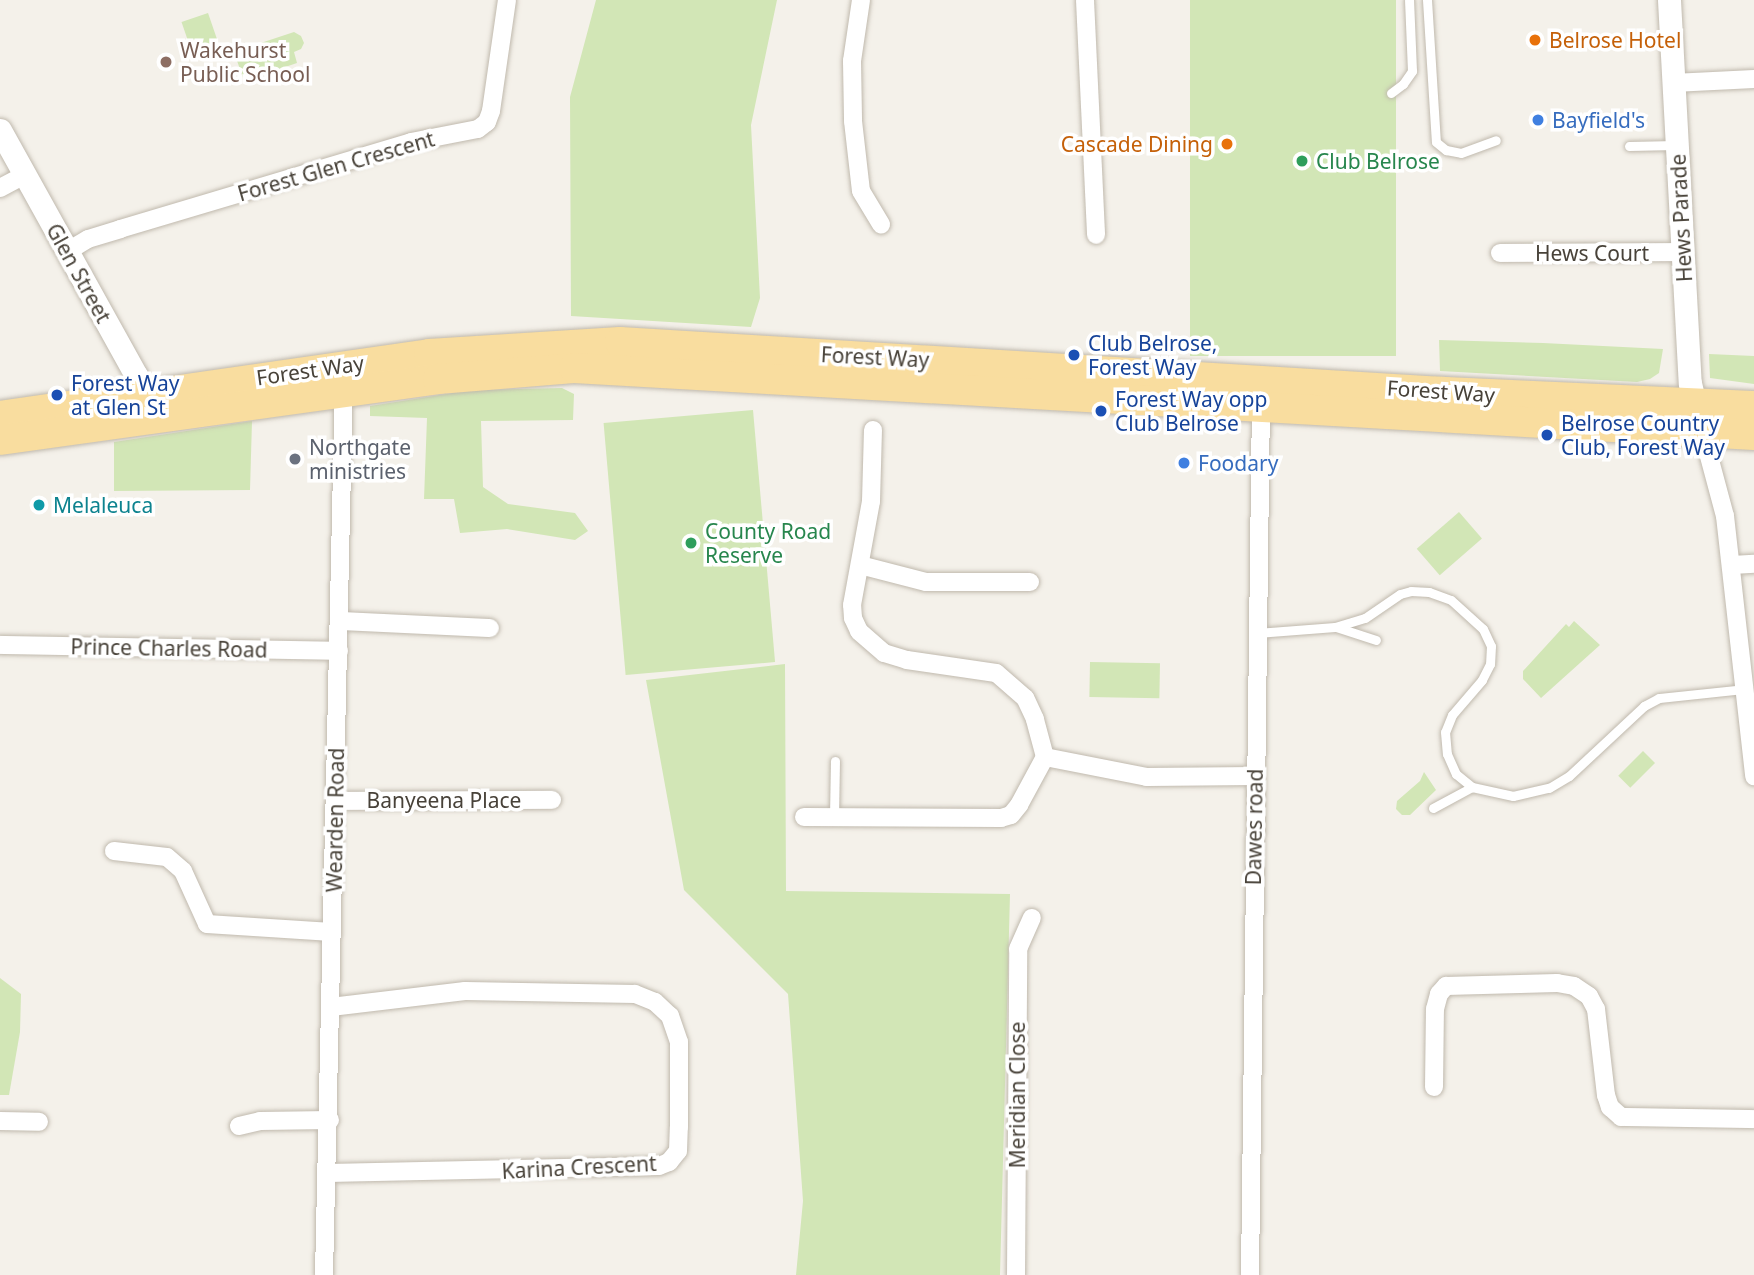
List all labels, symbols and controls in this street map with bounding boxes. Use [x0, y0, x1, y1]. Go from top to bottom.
place label: Belrose Hotel [1549, 27, 1681, 53]
marker: Belrose Hotel [1527, 32, 1543, 48]
place label: Wakehurst Public School [180, 37, 310, 87]
marker: Wakehurst Public School [158, 54, 174, 70]
place label: Bayfield's [1552, 107, 1645, 133]
marker: Bayfield's [1530, 112, 1546, 128]
street label: Forest Glen Crescent [235, 126, 437, 206]
place label: Cascade Dining [1061, 131, 1213, 157]
marker: Cascade Dining [1219, 136, 1235, 152]
place label: Club Belrose [1316, 148, 1440, 174]
marker: Club Belrose [1294, 153, 1310, 169]
street label: Hews Parade [1665, 153, 1697, 283]
street label: Glen Street [41, 219, 117, 327]
street label: Hews Court [1535, 240, 1649, 266]
place label: Club Belrose, Forest Way [1088, 330, 1217, 380]
street label: Forest Way [820, 342, 930, 372]
marker: Club Belrose, Forest Way [1066, 347, 1082, 363]
street label: Forest Way [255, 350, 365, 390]
place label: Forest Way at Glen St [71, 370, 179, 420]
street label: Forest Way [1386, 375, 1496, 407]
place label: Forest Way opp Club Belrose [1115, 386, 1267, 436]
marker: Forest Way at Glen St [49, 387, 65, 403]
marker: Forest Way opp Club Belrose [1093, 403, 1109, 419]
place label: Belrose Country Club, Forest Way [1561, 410, 1725, 460]
marker: Belrose Country Club, Forest Way [1539, 427, 1555, 443]
place label: Northgate ministries [309, 434, 411, 484]
place label: Foodary [1198, 450, 1278, 476]
marker: Northgate ministries [287, 451, 303, 467]
marker: Foodary [1176, 455, 1192, 471]
place label: Melaleuca [53, 492, 153, 518]
marker: Melaleuca [31, 497, 47, 513]
place label: County Road Reserve [705, 518, 831, 568]
marker: County Road Reserve [683, 535, 699, 551]
street label: Prince Charles Road [70, 634, 268, 662]
street label: Wearden Road [321, 747, 349, 893]
street label: Dawes road [1240, 768, 1268, 886]
street label: Banyeena Place [367, 787, 521, 813]
street label: Meridian Close [1004, 1022, 1030, 1168]
street label: Karina Crescent [501, 1150, 657, 1184]

